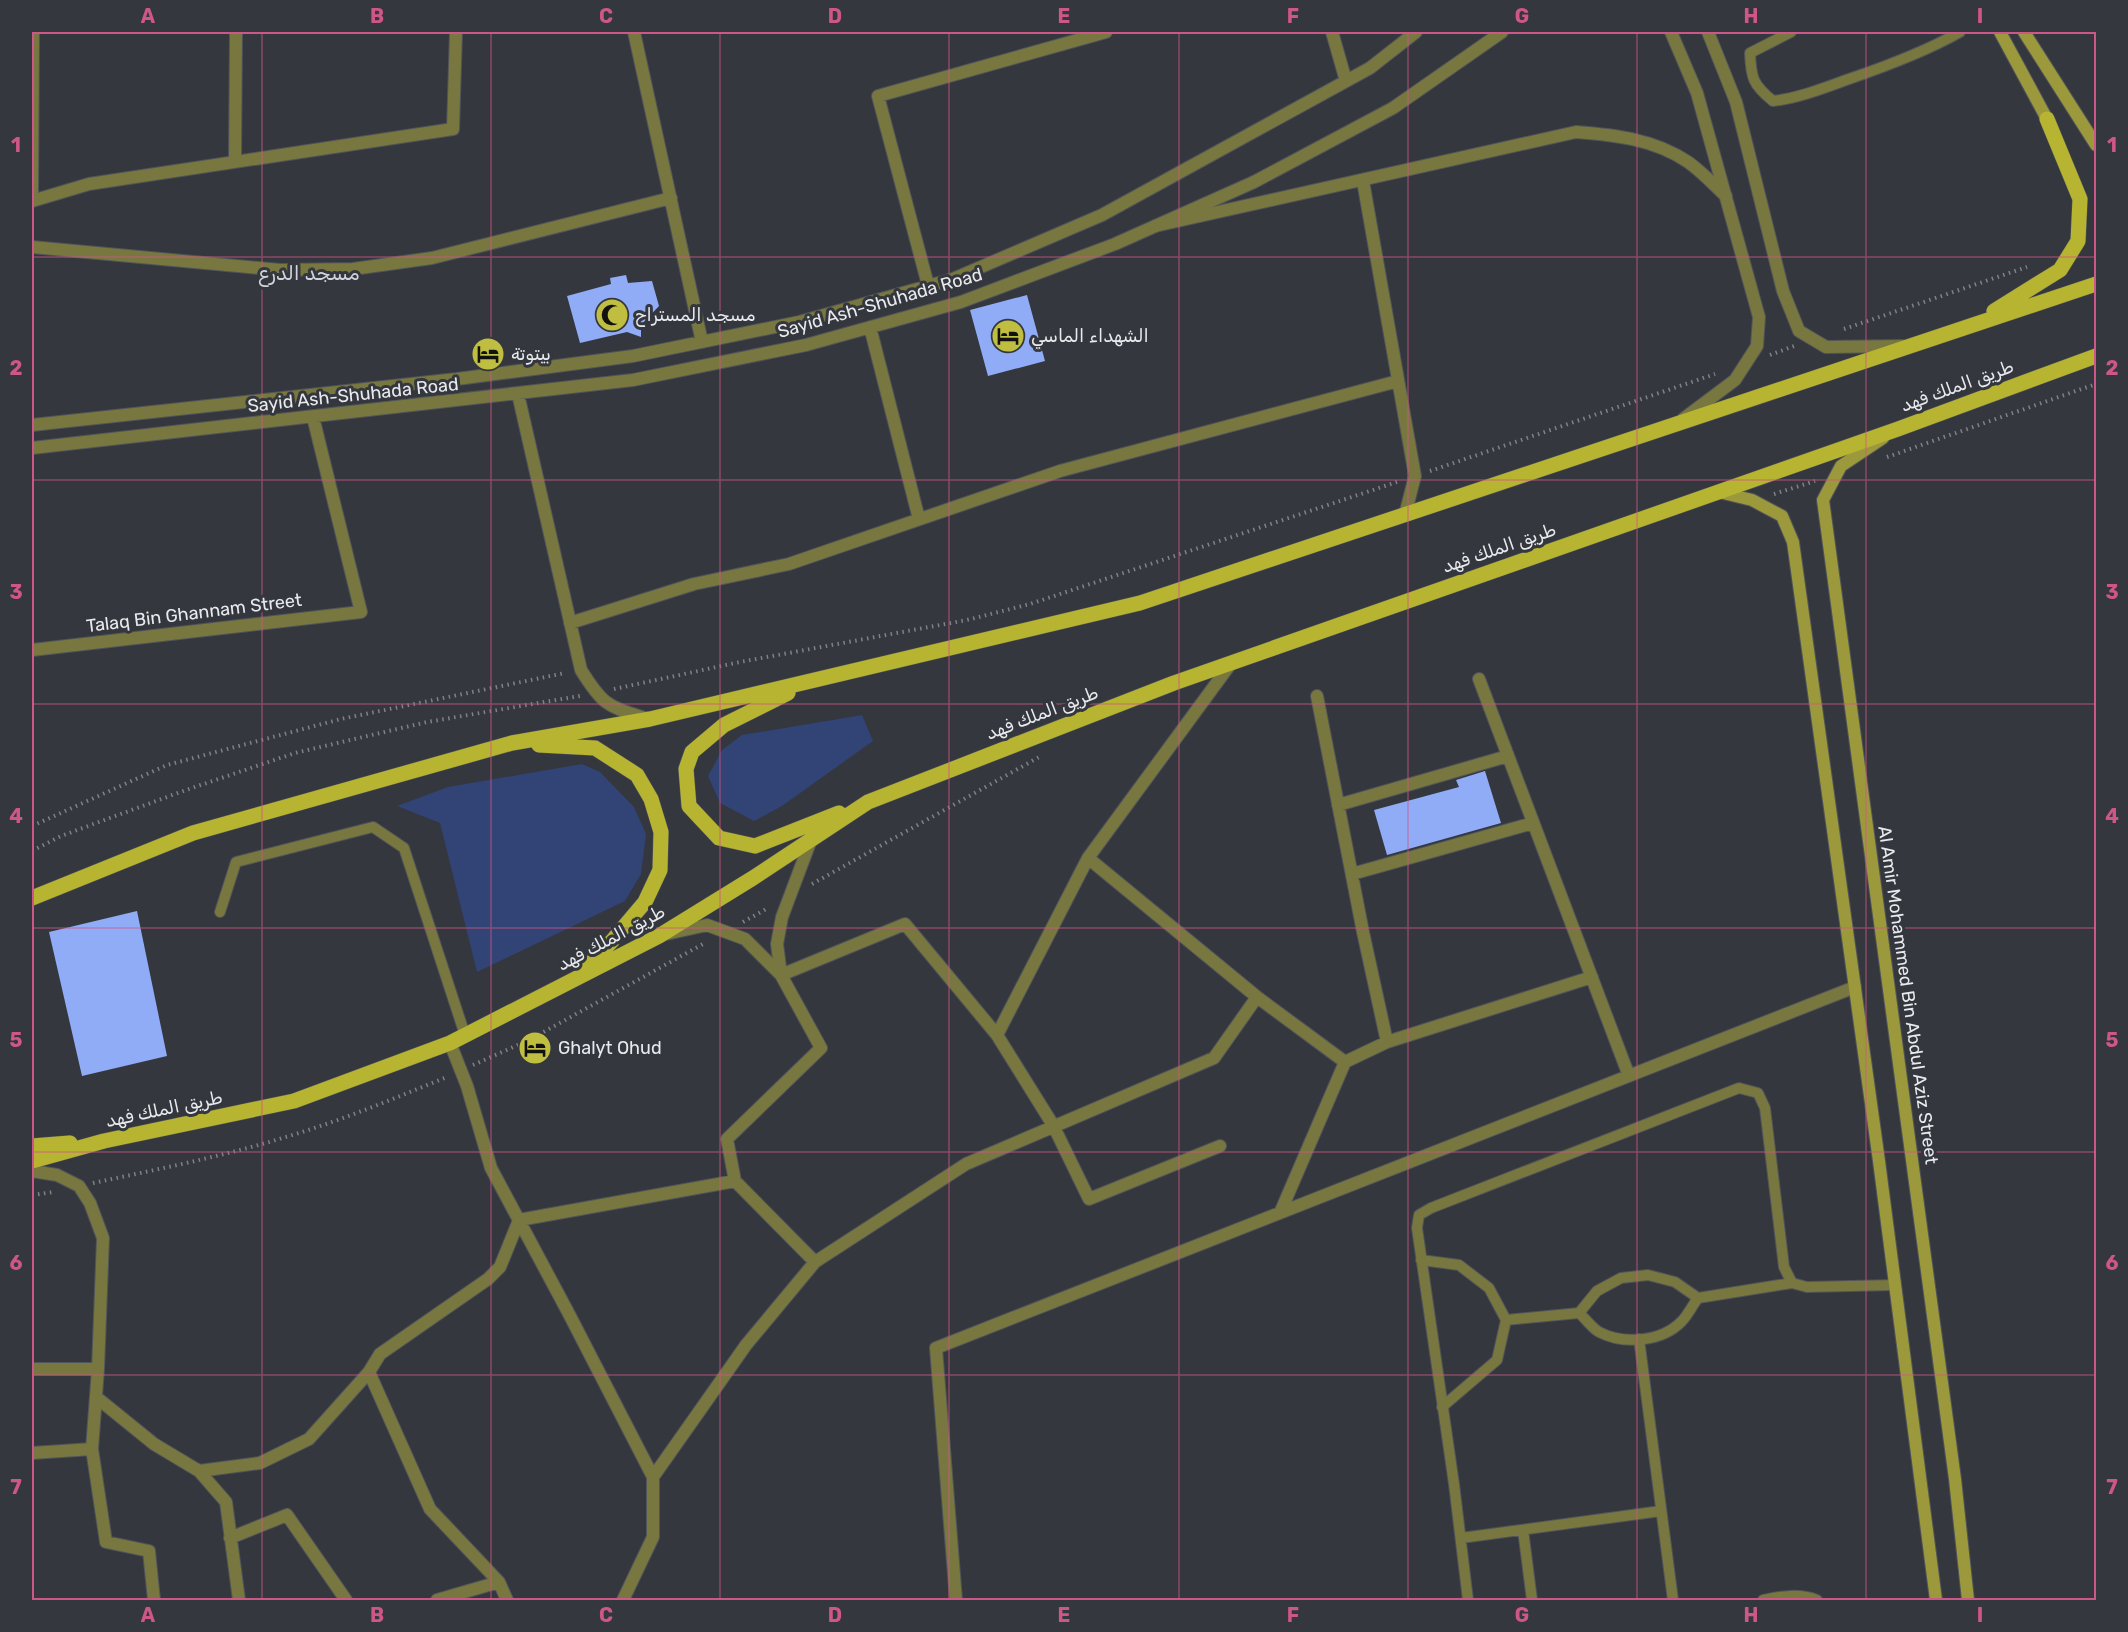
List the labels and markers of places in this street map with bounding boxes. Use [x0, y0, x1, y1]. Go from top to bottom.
mosque icon: مسجد المستراح [594, 297, 630, 333]
place label: مسجد المستراح [635, 304, 755, 327]
hotel icon: الشهداء الماسي [990, 318, 1026, 354]
place label: الشهداء الماسي [1031, 325, 1149, 349]
hotel icon: بيتوتة [470, 336, 506, 372]
place label: بيتوتة [511, 343, 551, 365]
hotel icon: Ghalyt Ohud [517, 1030, 553, 1066]
place label: Ghalyt Ohud [558, 1037, 662, 1059]

